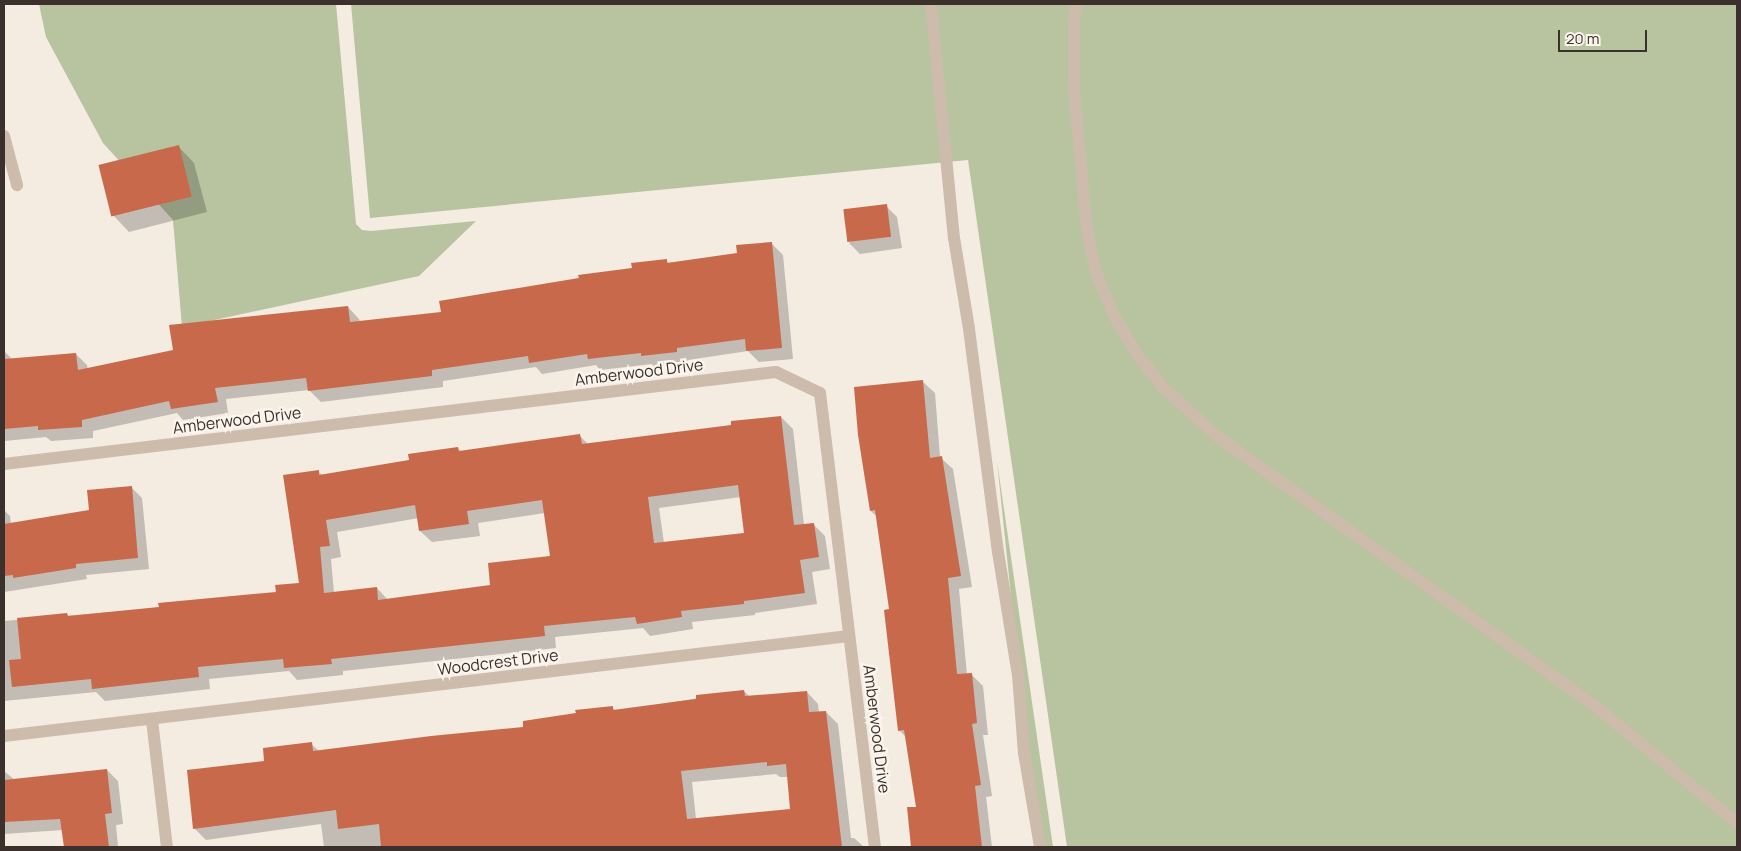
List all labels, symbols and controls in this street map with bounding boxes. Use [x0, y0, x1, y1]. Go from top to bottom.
scale bar [1561, 20, 1650, 52]
text: 20 m [1566, 28, 1599, 49]
street label: Amberwood Drive [574, 355, 704, 389]
street label: Amberwood Drive [172, 403, 302, 437]
street label: Woodcrest Drive [436, 645, 560, 679]
street label: Amberwood Drive [860, 664, 894, 794]

